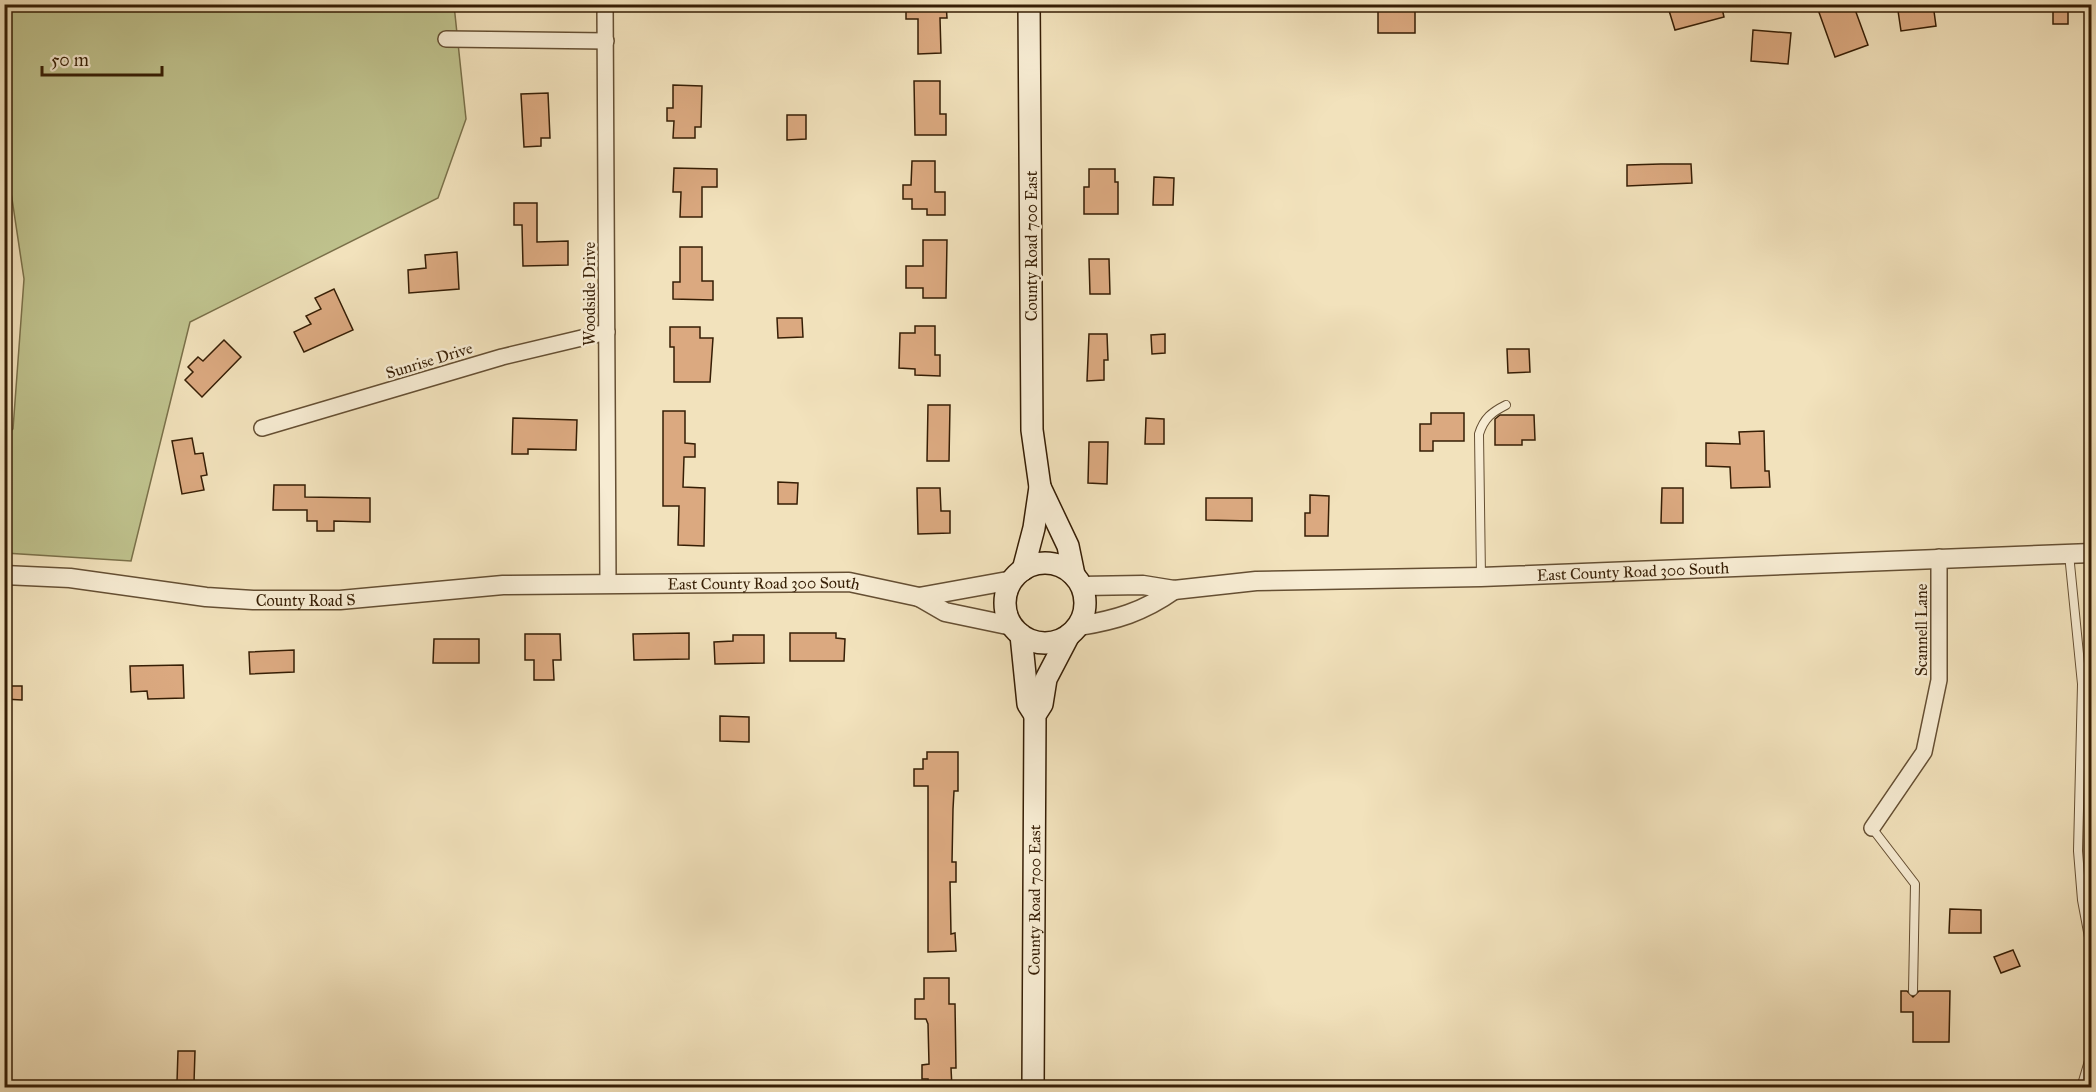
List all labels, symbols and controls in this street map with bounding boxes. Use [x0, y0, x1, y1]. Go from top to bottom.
scale bar [42, 39, 162, 77]
text: 50 m [51, 49, 89, 71]
street label: County Road 700 East [1022, 170, 1041, 321]
street label: Woodside Drive [580, 242, 599, 346]
street label: Sunrise Drive [383, 338, 475, 383]
street label: East County Road 300 South [1536, 558, 1730, 585]
street label: East County Road 300 South [667, 573, 862, 594]
street label: Scannell Lane [1912, 583, 1931, 676]
street label: County Road S [256, 590, 356, 610]
street label: County Road 700 East [1025, 824, 1044, 975]

